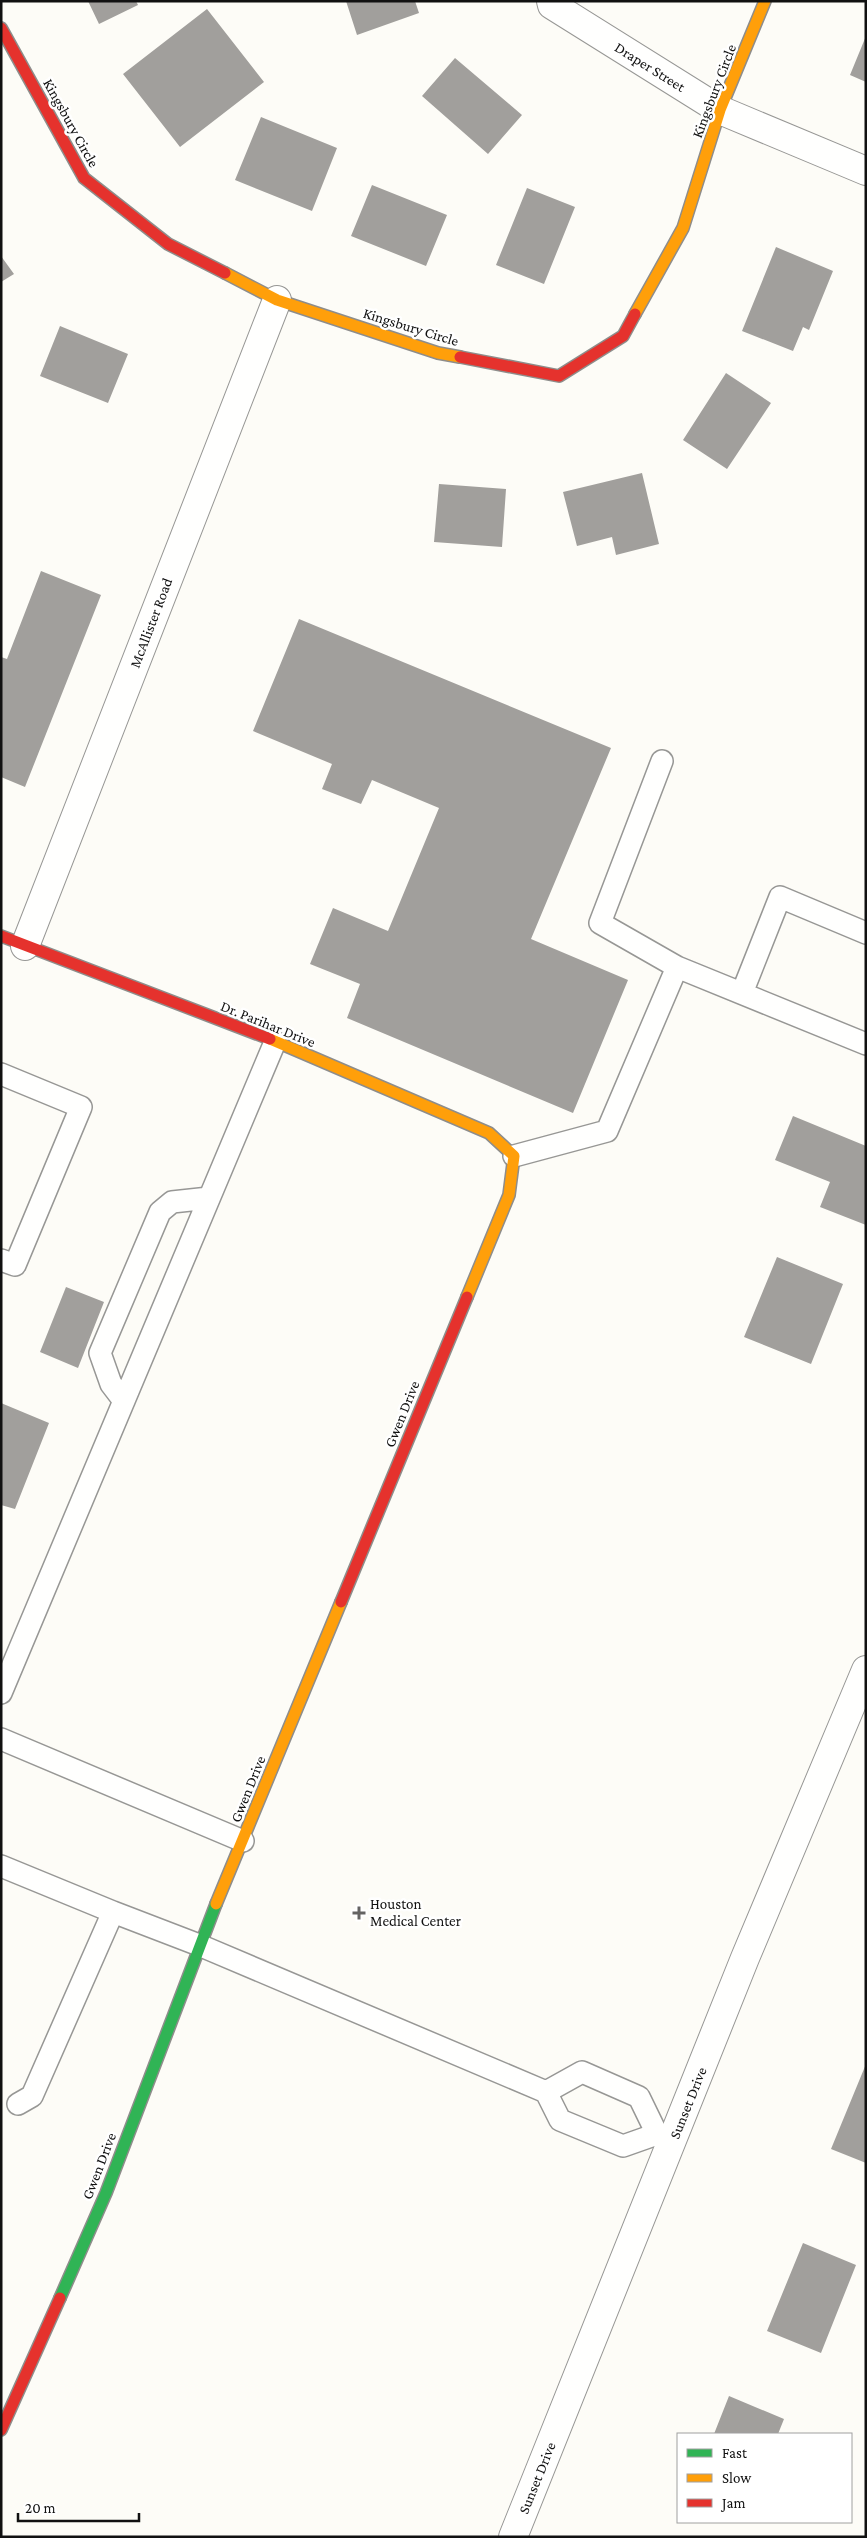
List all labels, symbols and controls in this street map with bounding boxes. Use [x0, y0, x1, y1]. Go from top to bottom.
street label: Draper Street [611, 39, 689, 96]
street label: Kingsbury Circle [689, 42, 740, 140]
street label: Kingsbury Circle [39, 76, 102, 171]
street label: Kingsbury Circle [361, 305, 461, 350]
street label: McAllister Road [127, 576, 176, 670]
street label: Dr. Parihar Drive [218, 998, 318, 1050]
street label: Gwen Drive [381, 1378, 423, 1450]
street label: Gwen Drive [227, 1753, 269, 1825]
place label: Houston Medical Center [370, 1896, 462, 1929]
marker: Houston Medical Center [352, 1906, 366, 1920]
street label: Sunset Drive [666, 2064, 710, 2141]
street label: Gwen Drive [79, 2130, 119, 2202]
legend [677, 2433, 852, 2523]
street label: Sunset Drive [515, 2439, 559, 2516]
text: Fast [722, 2445, 748, 2461]
text: Slow [722, 2470, 752, 2486]
scale bar [18, 2490, 139, 2522]
text: Jam [720, 2495, 745, 2512]
text: 20 m [25, 2500, 56, 2516]

